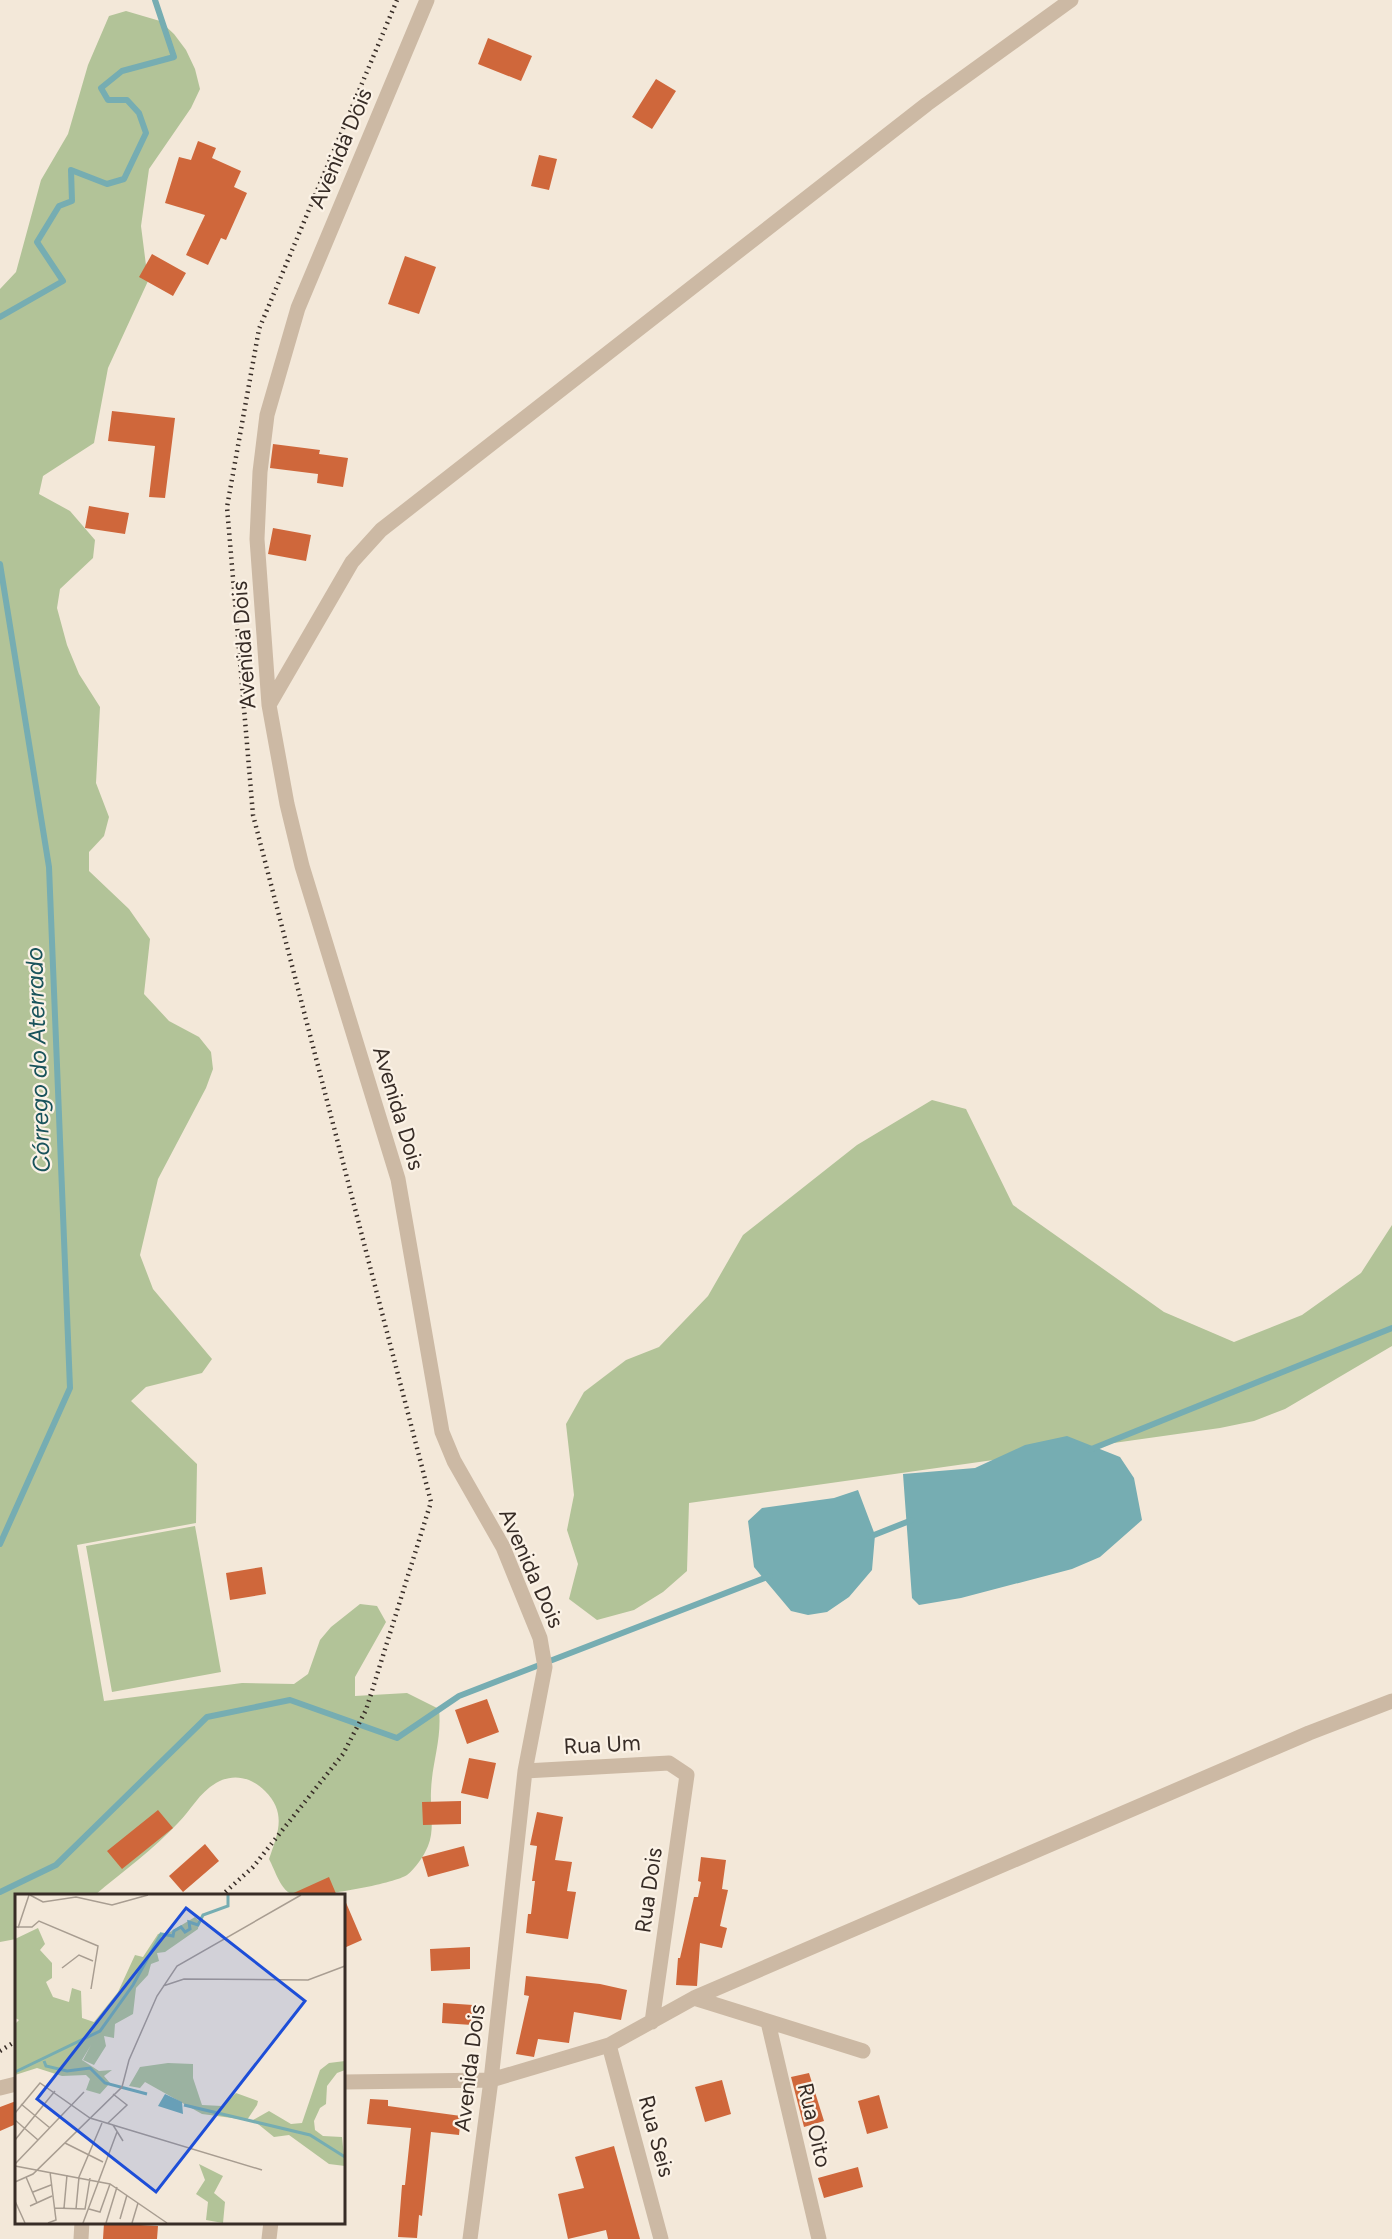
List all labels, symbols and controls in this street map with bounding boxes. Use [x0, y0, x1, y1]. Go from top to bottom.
street label: Avenida Dois [303, 84, 378, 212]
street label: Avenida Dois [226, 580, 261, 710]
water label: Córrego do Aterrado [19, 947, 56, 1173]
street label: Avenida Dois [367, 1043, 430, 1173]
street label: Avenida Dois [493, 1504, 570, 1632]
street label: Rua Um [563, 1729, 641, 1760]
street label: Rua Dois [629, 1846, 668, 1935]
inset map [15, 1894, 345, 2224]
street label: Avenida Dois [448, 2003, 491, 2133]
street label: Rua Oito [792, 2080, 837, 2170]
street label: Rua Seis [633, 2092, 680, 2180]

